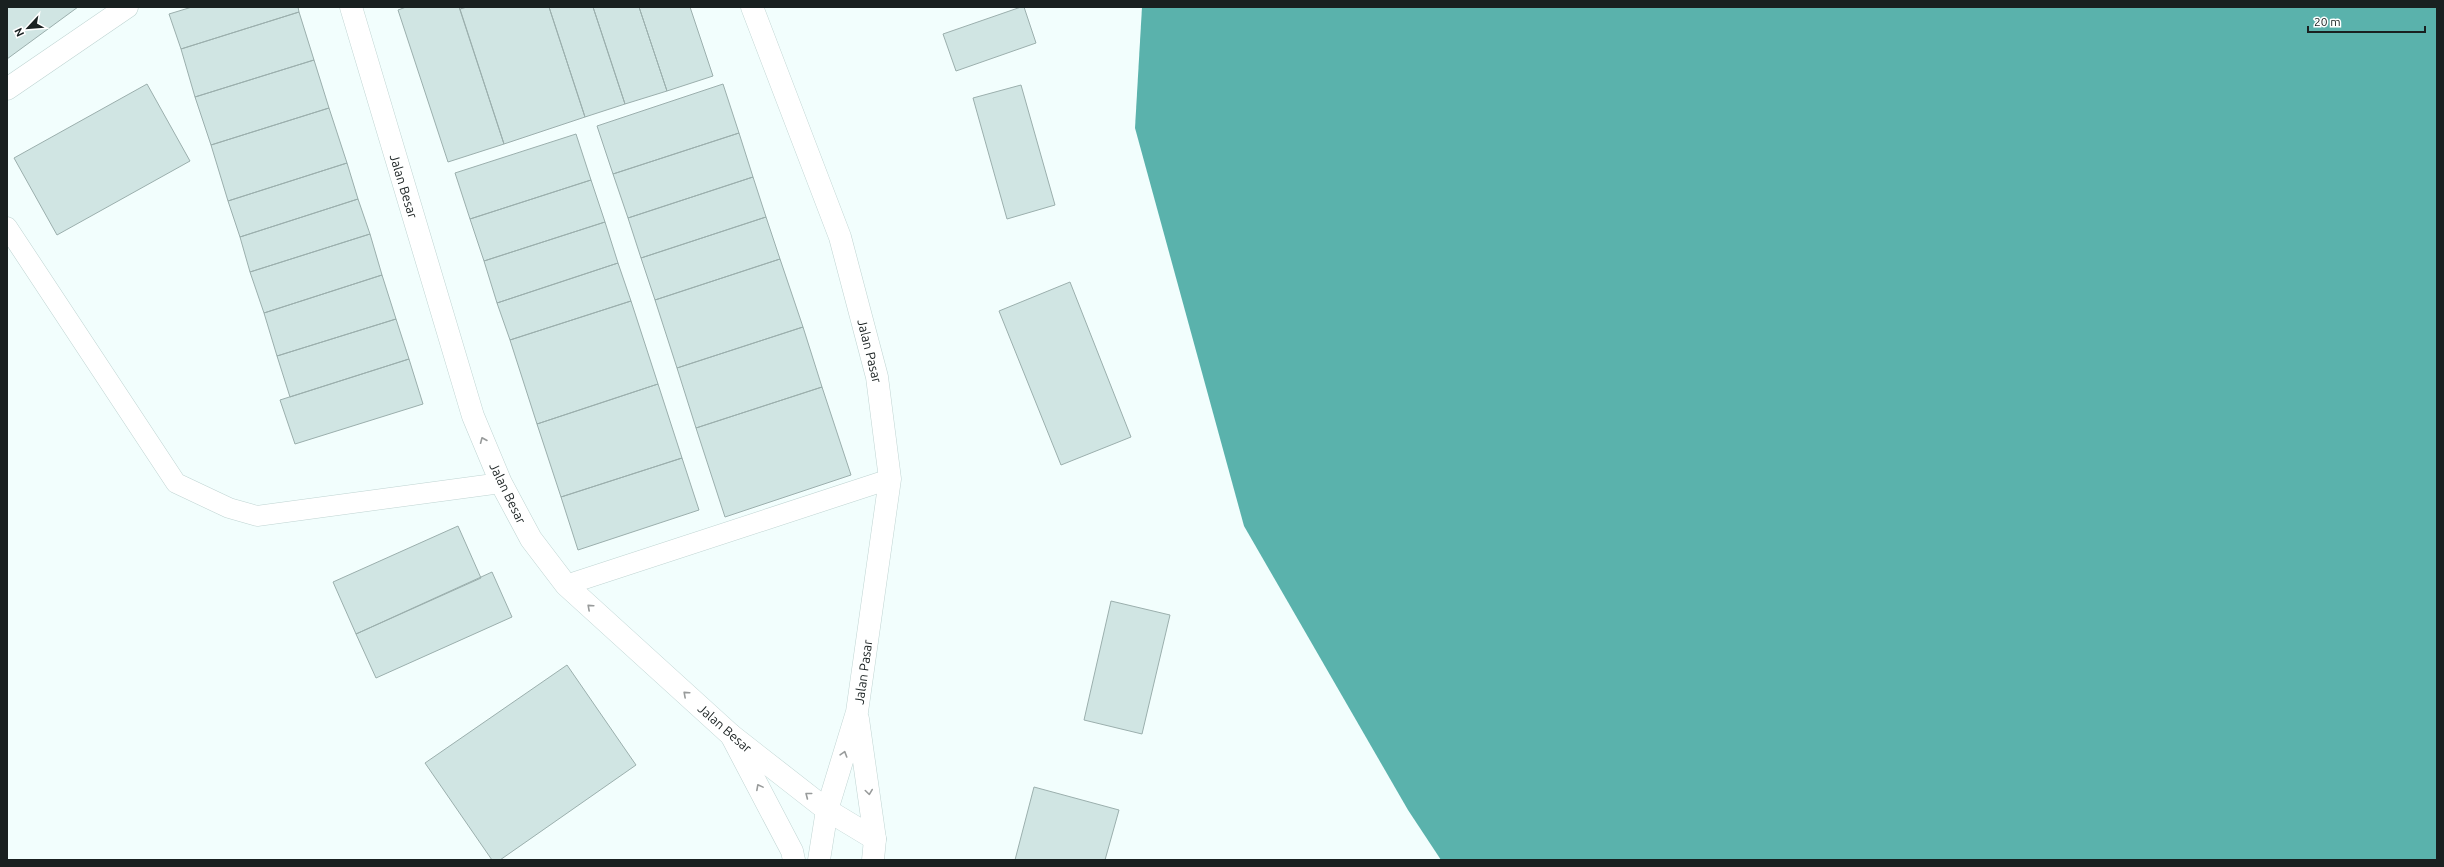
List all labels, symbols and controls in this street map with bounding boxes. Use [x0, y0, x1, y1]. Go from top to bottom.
north arrow [8, 8, 48, 48]
scale bar [2308, 8, 2425, 34]
text: 20 m [2314, 15, 2341, 28]
text: N [12, 26, 26, 39]
street label: Jalan Besar [388, 152, 420, 220]
street label: Jalan Pasar [855, 318, 885, 384]
one-way arrow [480, 437, 488, 445]
street label: Jalan Besar [487, 460, 529, 526]
one-way arrow [587, 604, 595, 611]
street label: Jalan Pasar [852, 639, 874, 705]
one-way arrow [683, 691, 691, 699]
street label: Jalan Besar [695, 701, 755, 755]
one-way arrow [839, 751, 848, 758]
one-way arrow [756, 784, 764, 792]
one-way arrow [864, 789, 873, 795]
one-way arrow [805, 792, 812, 799]

